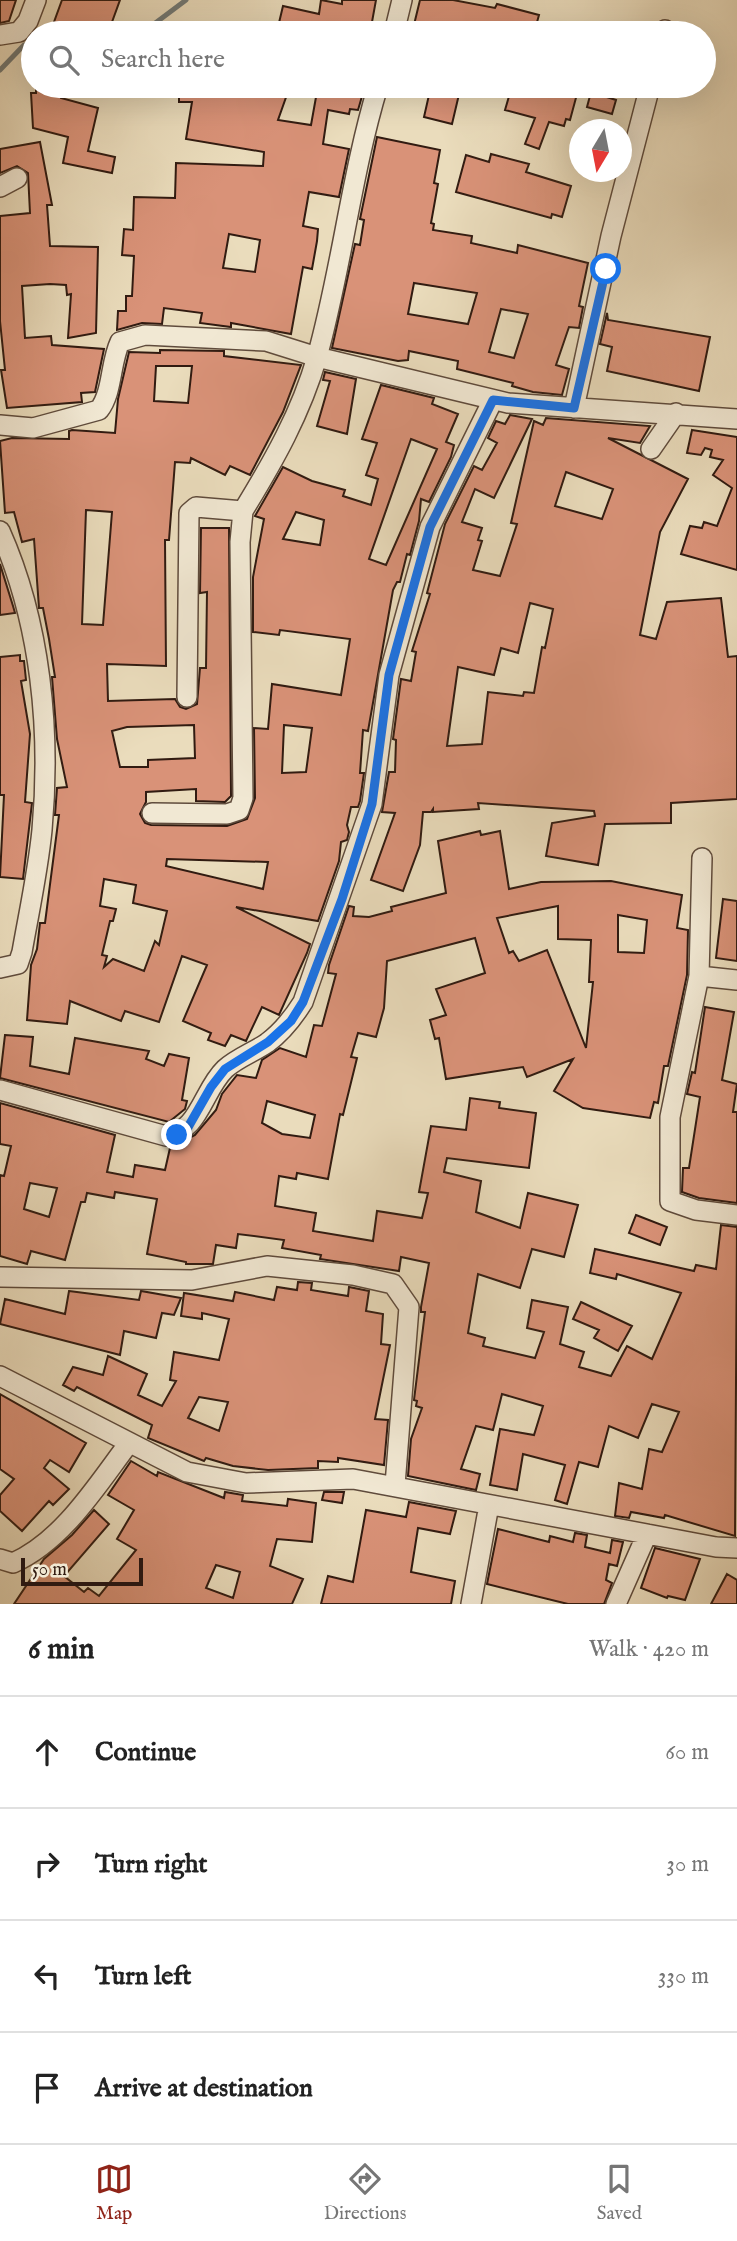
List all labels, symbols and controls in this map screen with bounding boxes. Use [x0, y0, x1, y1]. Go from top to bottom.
search box [21, 21, 716, 98]
icon: search [45, 41, 83, 79]
text: Search here [101, 43, 225, 76]
north arrow [569, 119, 632, 182]
route start [590, 253, 621, 284]
route end [161, 1119, 192, 1150]
scale bar [21, 1555, 144, 1587]
text: 50 m [32, 1558, 67, 1582]
text: 6 min [28, 1631, 94, 1669]
text: Walk · 420 m [589, 1635, 709, 1664]
icon: ahead [28, 1733, 66, 1771]
text: Continue [95, 1736, 196, 1769]
text: 60 m [665, 1738, 709, 1767]
icon: right [28, 1845, 66, 1883]
text: Turn right [95, 1848, 208, 1881]
text: 30 m [666, 1850, 709, 1879]
icon: left [28, 1957, 66, 1995]
text: Turn left [95, 1960, 192, 1993]
text: 330 m [658, 1962, 709, 1991]
icon: arrive [28, 2069, 66, 2107]
text: Arrive at destination [95, 2072, 313, 2105]
tab: Map [95, 2160, 133, 2226]
tab: Directions [324, 2160, 406, 2226]
tab: Saved [597, 2160, 642, 2226]

